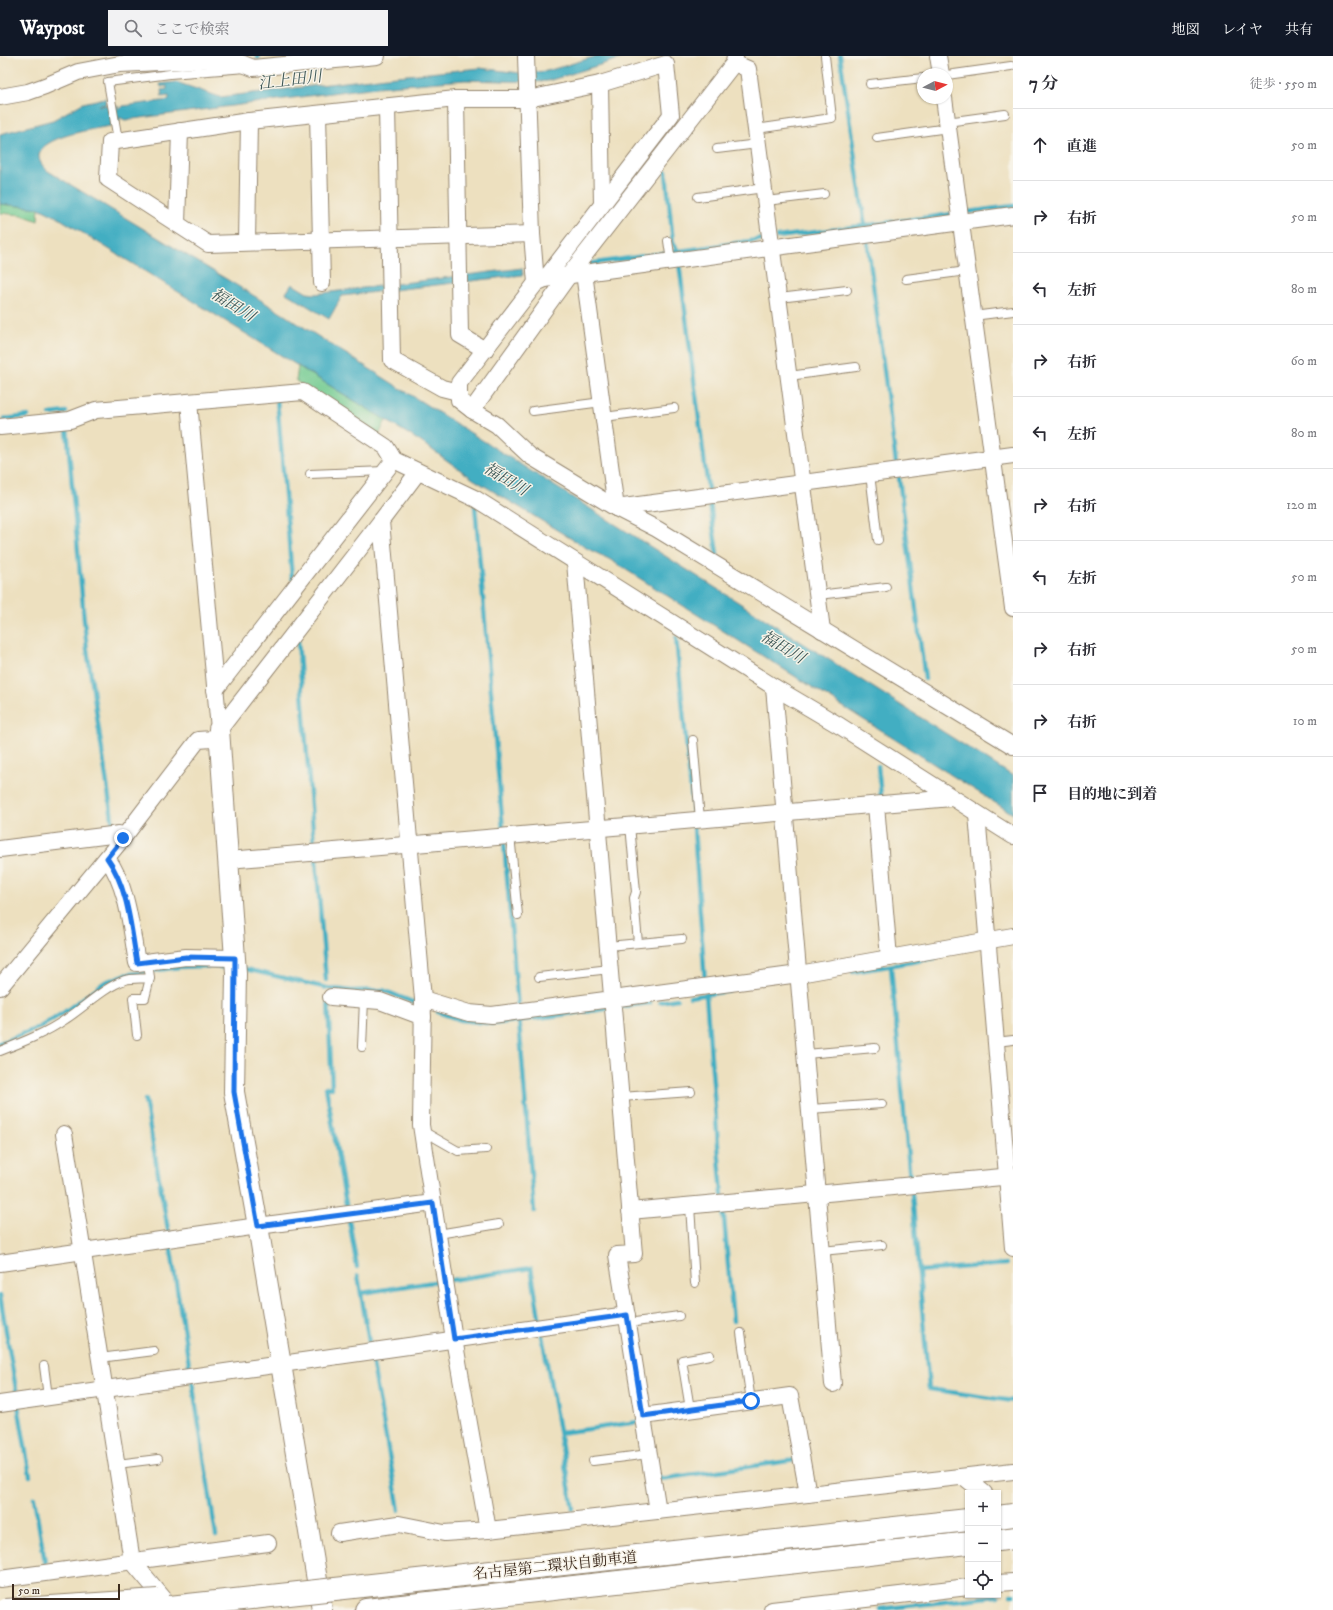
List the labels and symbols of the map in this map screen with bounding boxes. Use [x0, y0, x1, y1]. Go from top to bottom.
water label: 江上田川 [257, 66, 325, 94]
north arrow [917, 68, 953, 104]
water label: 福田川 [207, 284, 260, 327]
water label: 福田川 [480, 458, 533, 501]
water label: 福田川 [757, 626, 810, 669]
route end [114, 829, 132, 847]
route start [742, 1392, 760, 1410]
street label: 名古屋第二環状自動車道 [472, 1548, 638, 1584]
scale bar [12, 1582, 120, 1601]

